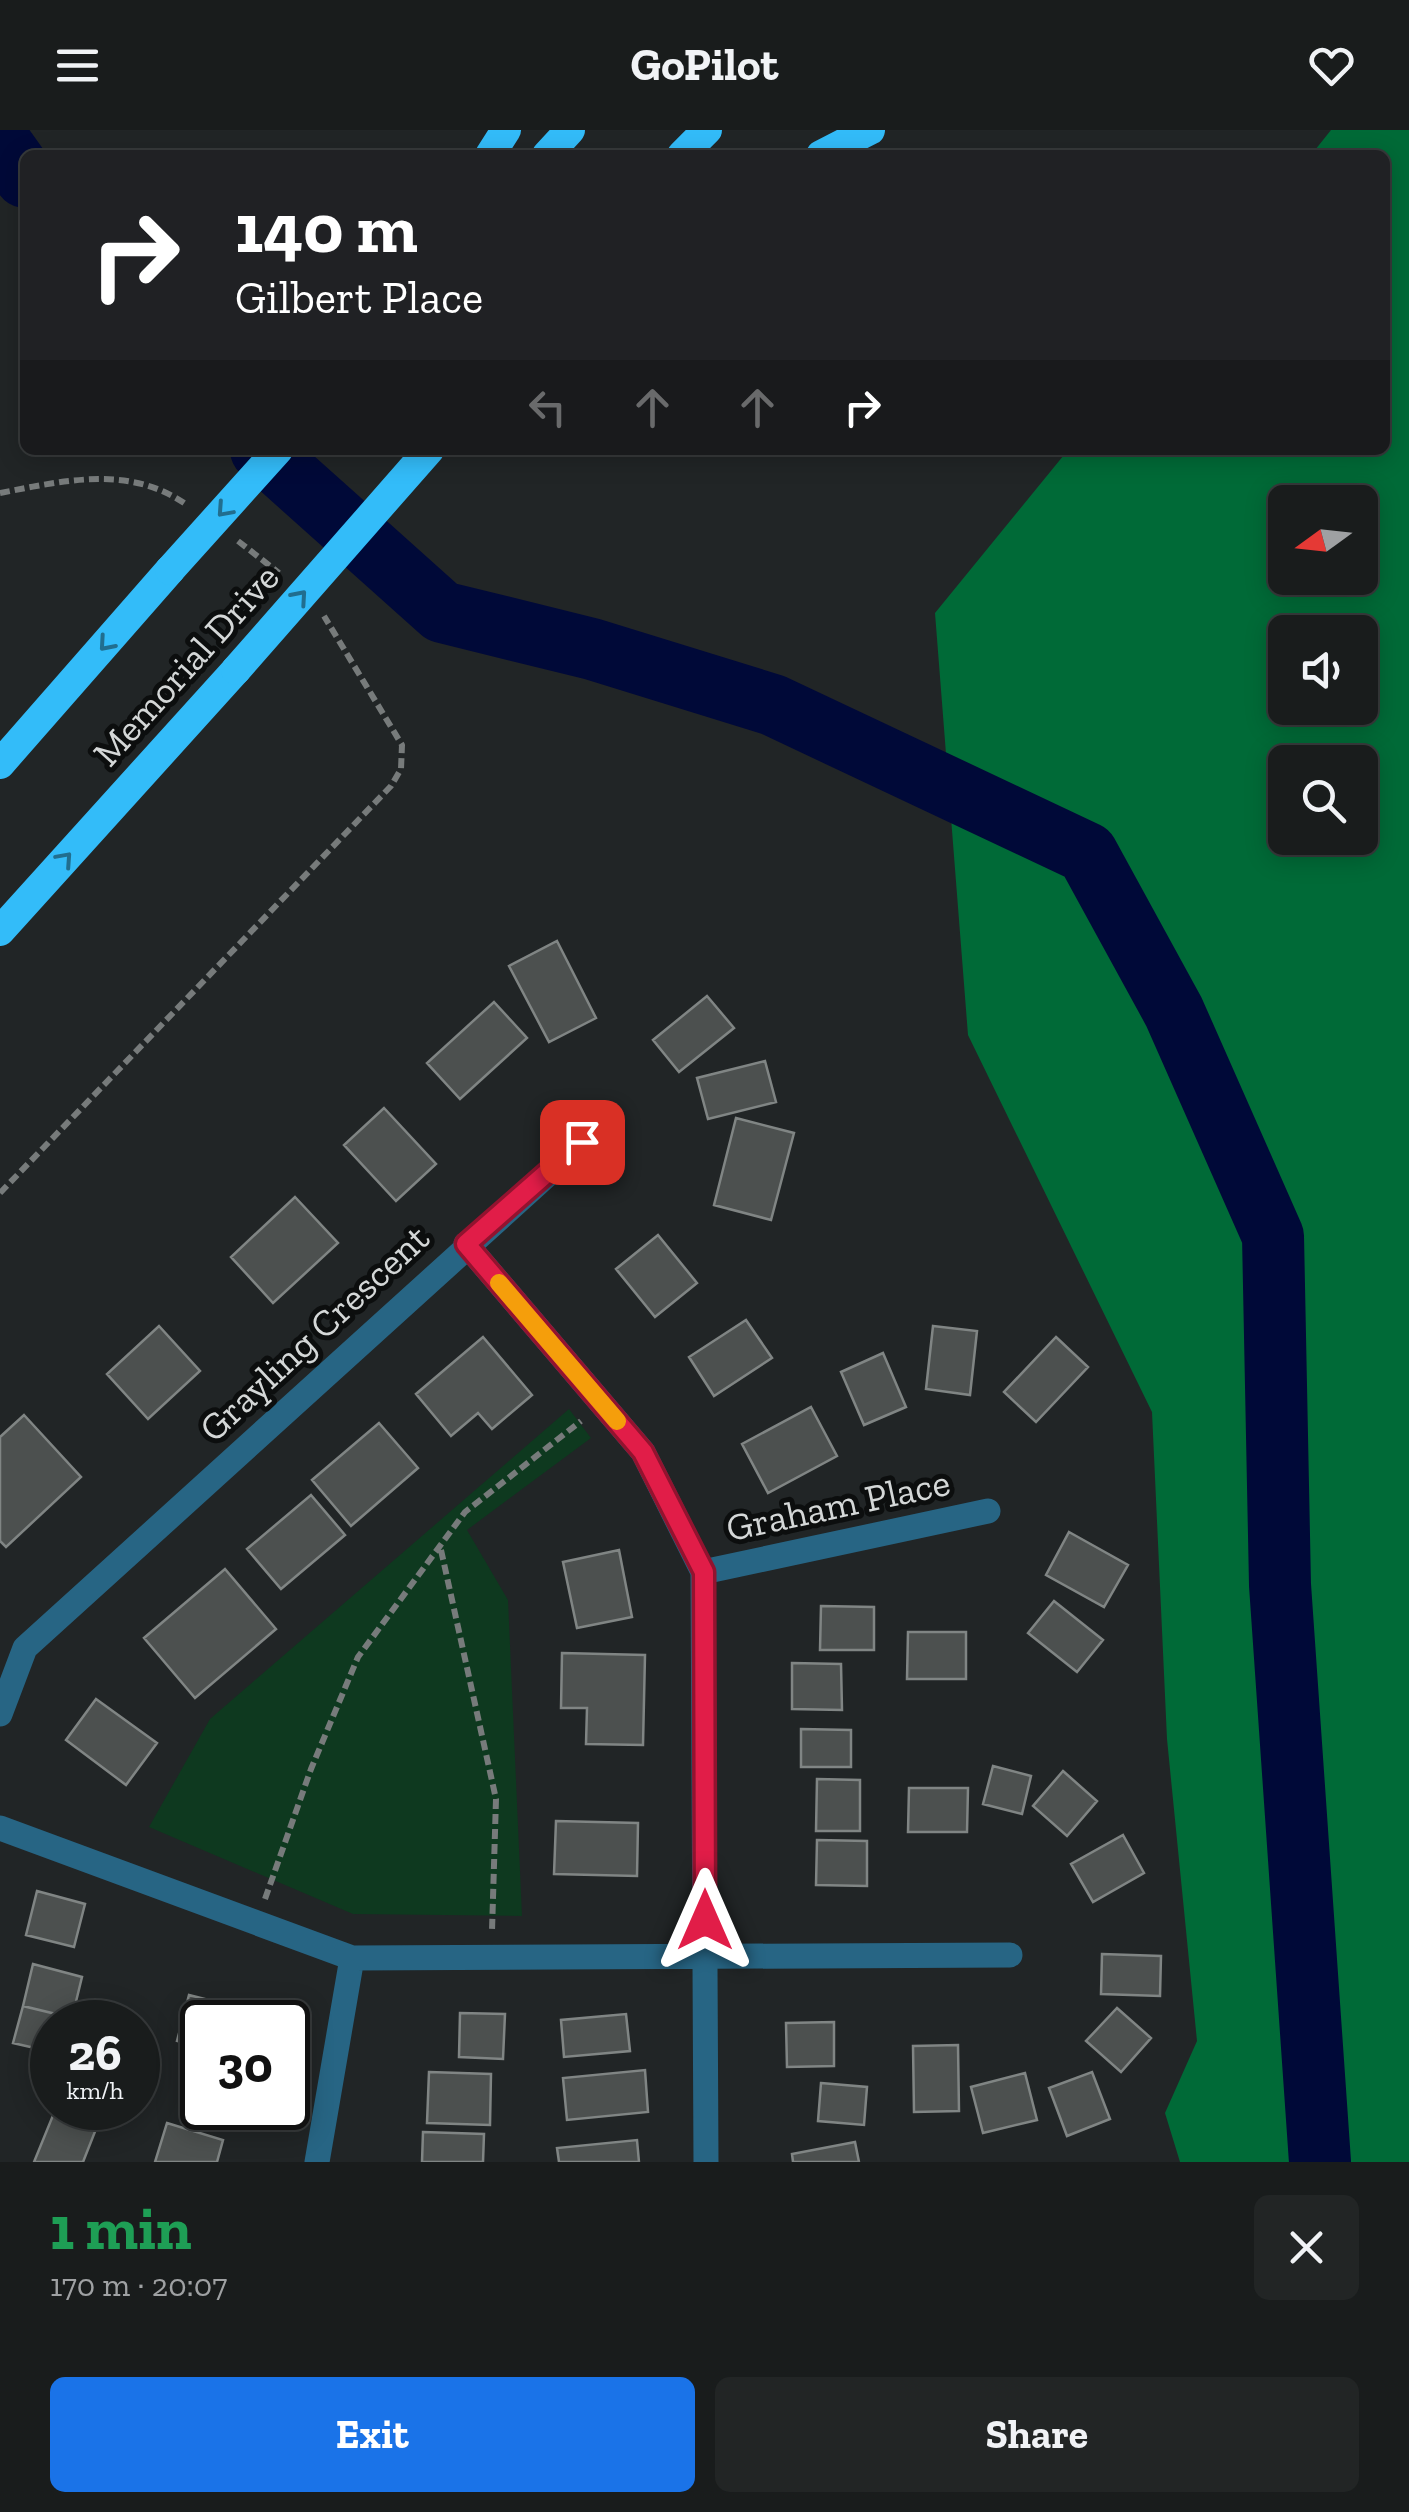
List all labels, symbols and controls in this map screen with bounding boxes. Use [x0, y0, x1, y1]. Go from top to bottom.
icon: menu [50, 38, 105, 93]
text: GoPilot [631, 38, 778, 92]
icon: heart [1304, 38, 1359, 93]
text: 140 m [235, 186, 418, 270]
icon: right [70, 190, 200, 320]
text: Gilbert Place [235, 271, 483, 325]
icon: left [520, 380, 575, 435]
icon: ahead [625, 380, 680, 435]
icon: ahead [730, 380, 785, 435]
icon: right [835, 380, 890, 435]
north arrow [1268, 485, 1378, 595]
map controls [1268, 485, 1378, 855]
one-way arrow [218, 498, 236, 517]
street label: Memorial Drive [83, 555, 289, 775]
one-way arrow [289, 590, 307, 609]
button: sound [1268, 615, 1378, 725]
one-way arrow [99, 632, 117, 651]
button: search [1268, 745, 1378, 855]
one-way arrow [54, 852, 72, 871]
pin [540, 1100, 625, 1185]
icon: arrive [555, 1115, 610, 1170]
street label: Grayling Crescent [190, 1215, 438, 1451]
street label: Graham Place [722, 1459, 954, 1551]
position arrow [653, 1868, 757, 1972]
speed limit sign: 30 [180, 2000, 310, 2130]
text: 26 [68, 2023, 122, 2083]
text: km/h [66, 2075, 124, 2105]
text: 1 min [50, 2192, 192, 2264]
button: close [1254, 2195, 1359, 2300]
text: 170 m · 20:07 [50, 2266, 227, 2304]
button: Exit [50, 2377, 695, 2492]
button: Share [715, 2377, 1359, 2492]

